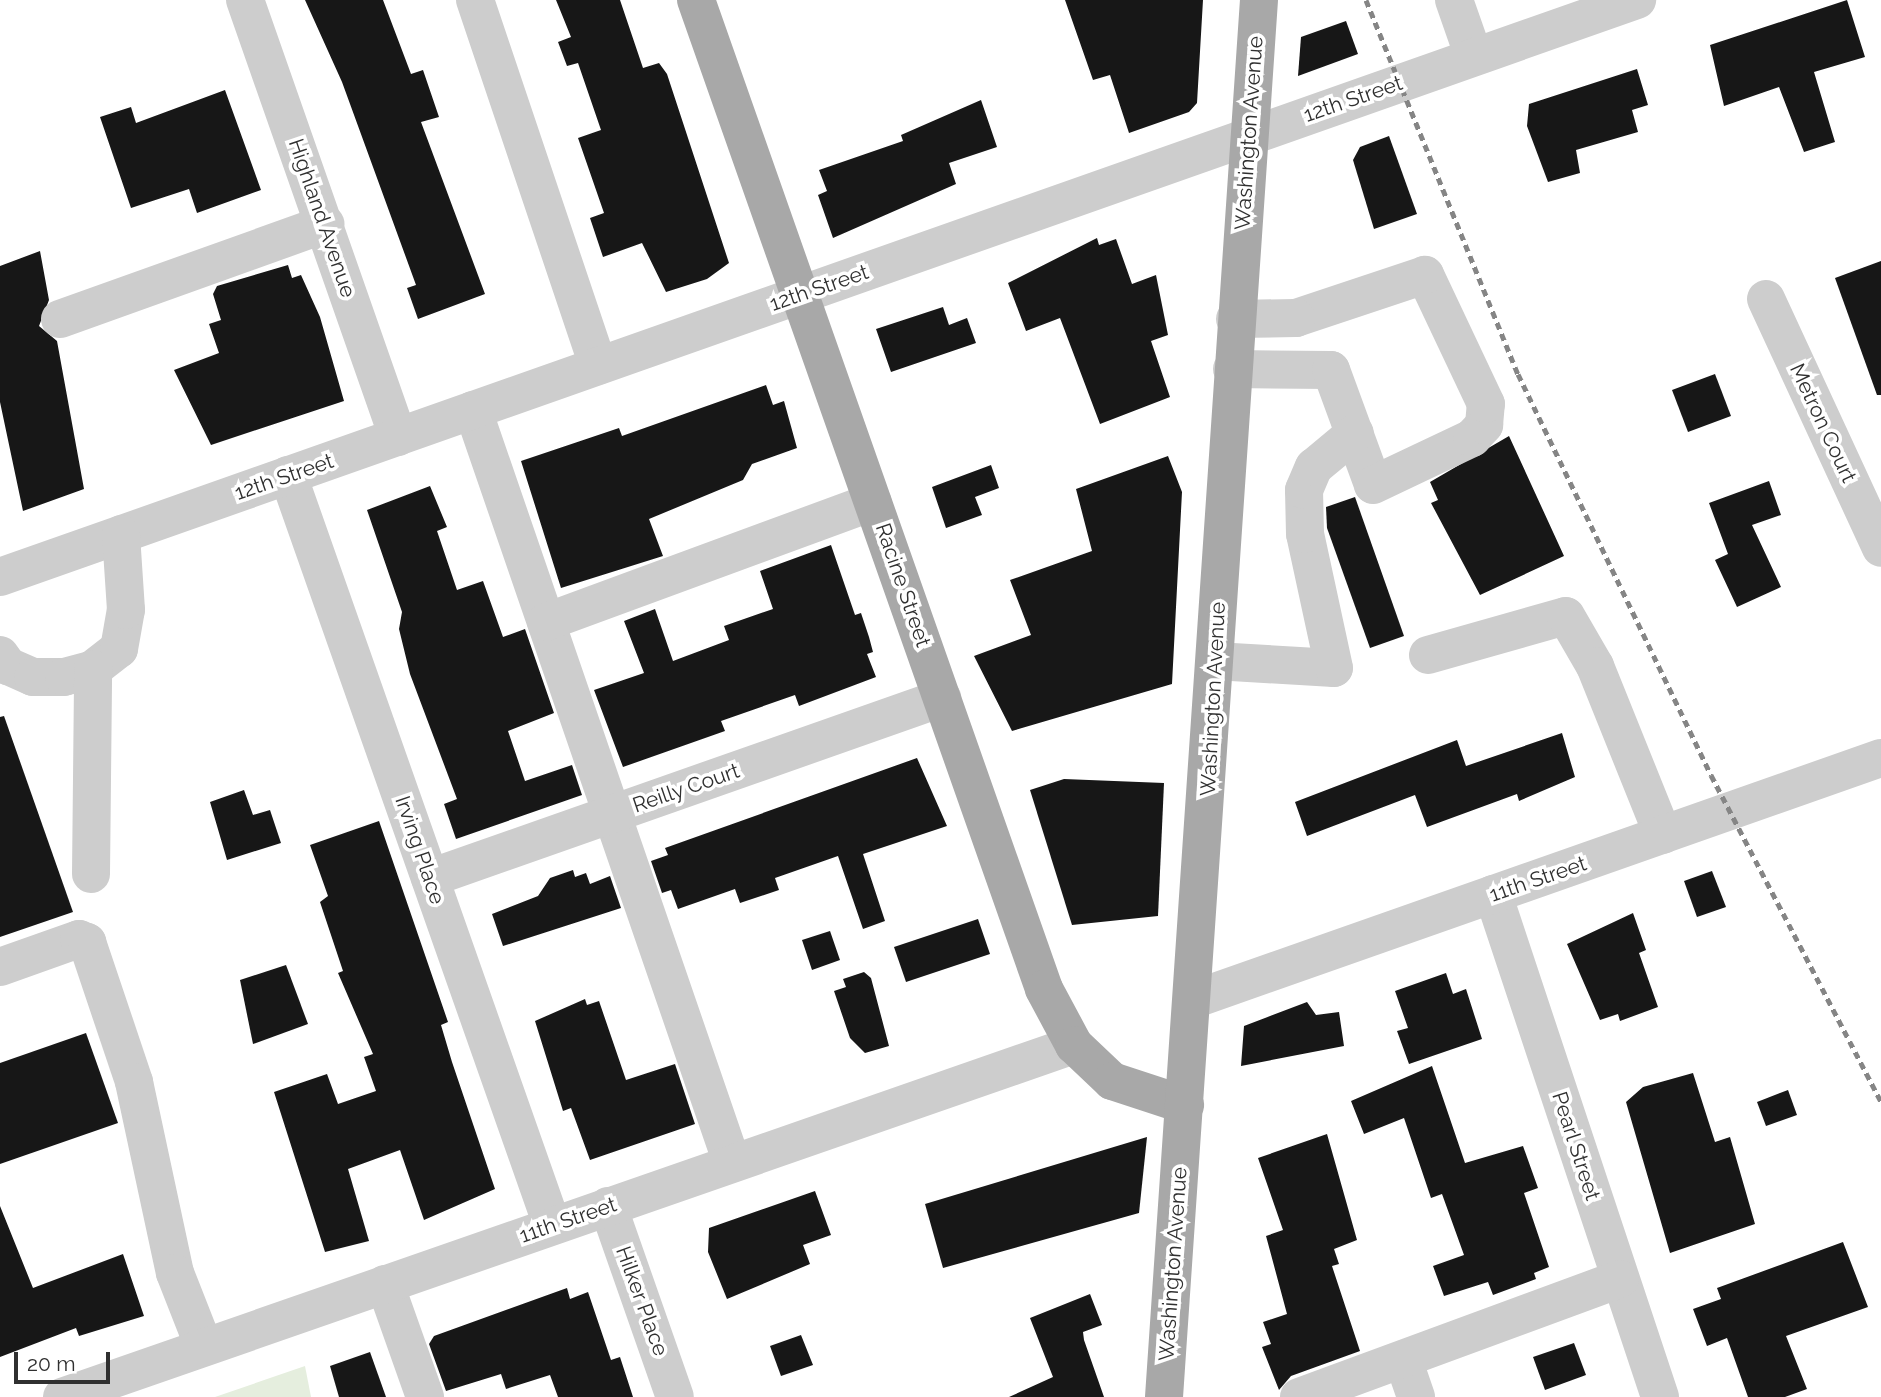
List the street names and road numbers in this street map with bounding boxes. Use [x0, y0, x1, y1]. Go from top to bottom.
street label: Washington Avenue [1230, 35, 1268, 231]
street label: 12th Street [1300, 70, 1406, 128]
street label: Highland Avenue [283, 135, 361, 301]
street label: 12th Street [766, 259, 872, 317]
street label: Metron Court [1784, 359, 1862, 487]
street label: 12th Street [231, 448, 337, 506]
street label: Racine Street [870, 520, 936, 650]
street label: Washington Avenue [1195, 601, 1231, 797]
street label: Reilly Court [629, 758, 743, 818]
street label: Irving Place [390, 793, 450, 907]
street label: 11th Street [1486, 851, 1590, 907]
street label: Pearl Street [1547, 1088, 1605, 1204]
street label: Washington Avenue [1154, 1166, 1192, 1362]
street label: 11th Street [516, 1192, 620, 1248]
street label: Hilker Place [610, 1242, 674, 1360]

